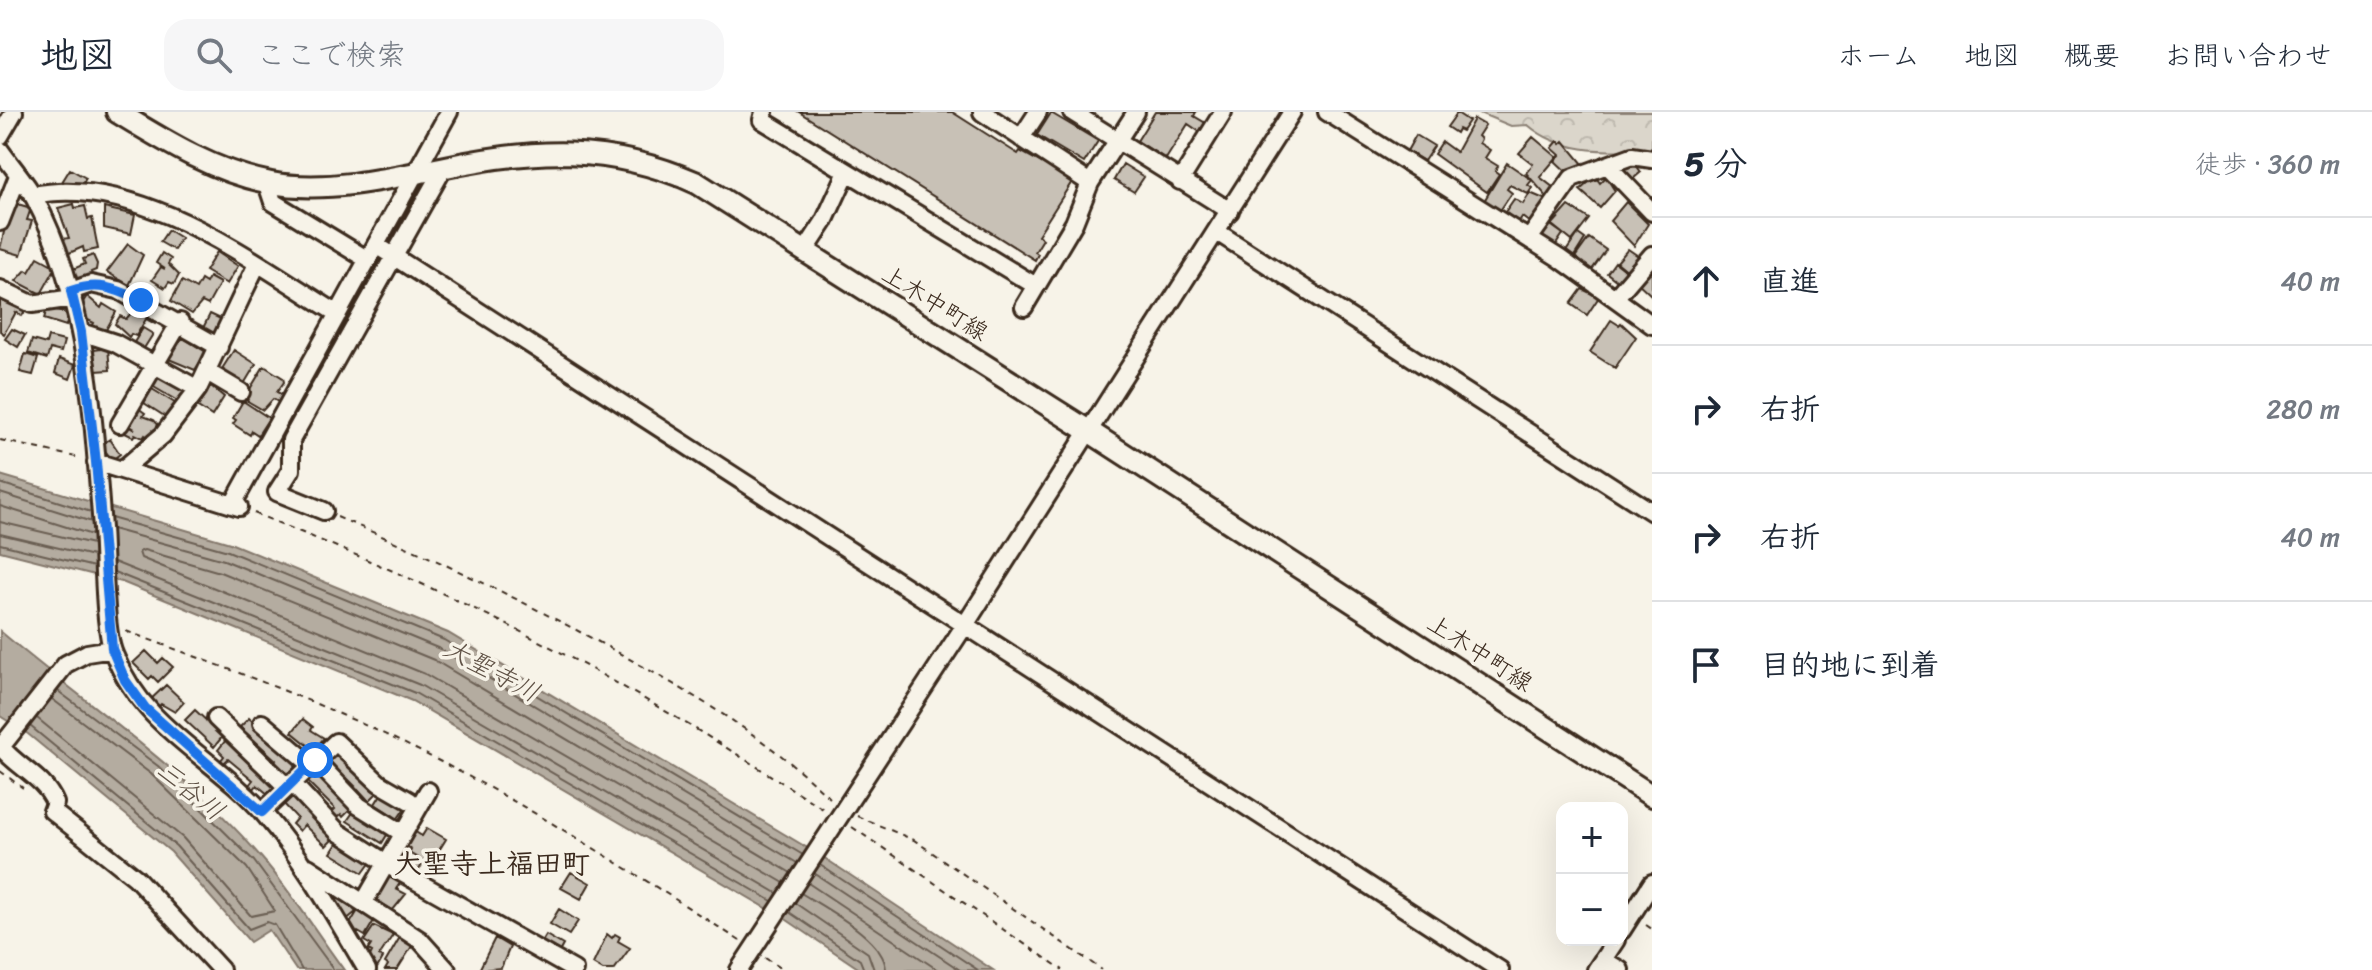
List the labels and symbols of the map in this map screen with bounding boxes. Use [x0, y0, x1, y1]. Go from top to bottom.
street label: 上木中町線 [873, 253, 997, 353]
route end [123, 282, 159, 318]
street label: 上木中町線 [1418, 603, 1542, 703]
water label: 大聖寺川 [435, 625, 549, 715]
route start [297, 742, 333, 778]
water label: 三谷川 [146, 748, 236, 832]
district label: 大聖寺上福田町 [394, 839, 590, 888]

